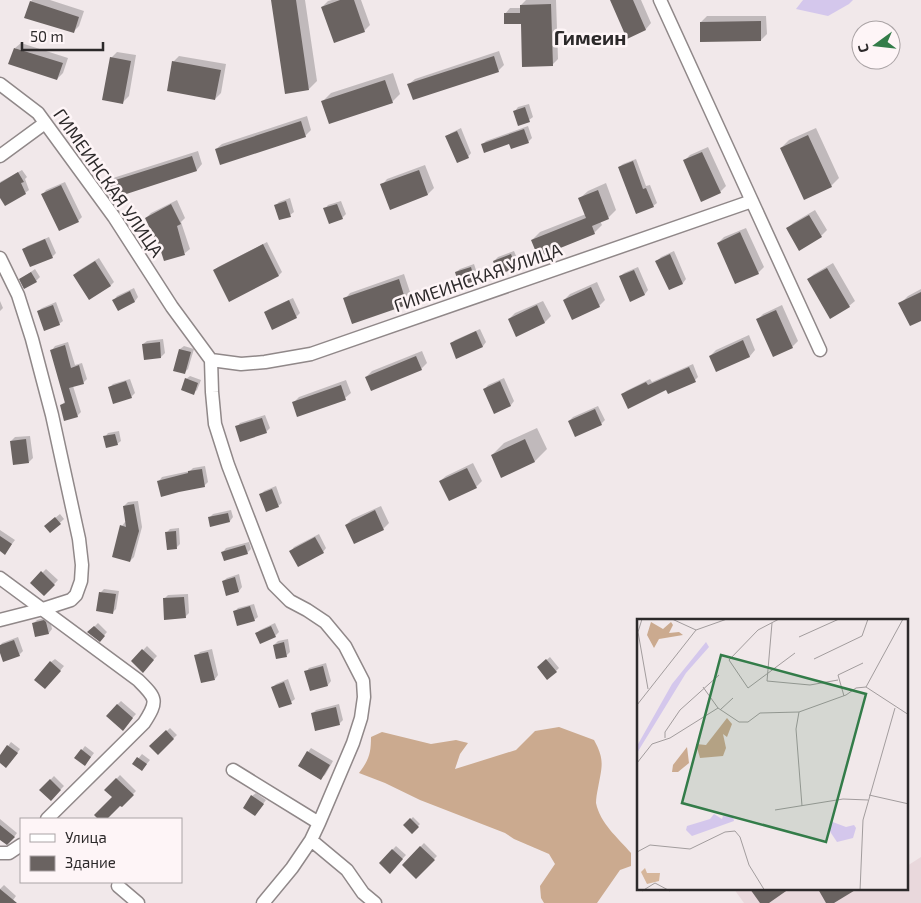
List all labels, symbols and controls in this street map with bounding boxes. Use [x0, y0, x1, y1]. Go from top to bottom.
scale bar [22, 20, 104, 52]
north arrow [851, 20, 901, 70]
district label: Гимеин [554, 25, 626, 49]
text: 50 m [30, 27, 64, 45]
text: С [854, 42, 872, 55]
street label: ГИМЕИНСКАЯ УЛИЦА [49, 104, 169, 262]
street label: ГИМЕИНСКАЯ УЛИЦА [391, 238, 565, 316]
inset map [637, 619, 908, 890]
legend [20, 818, 182, 883]
text: Улица [65, 828, 107, 846]
text: Здание [65, 853, 116, 871]

